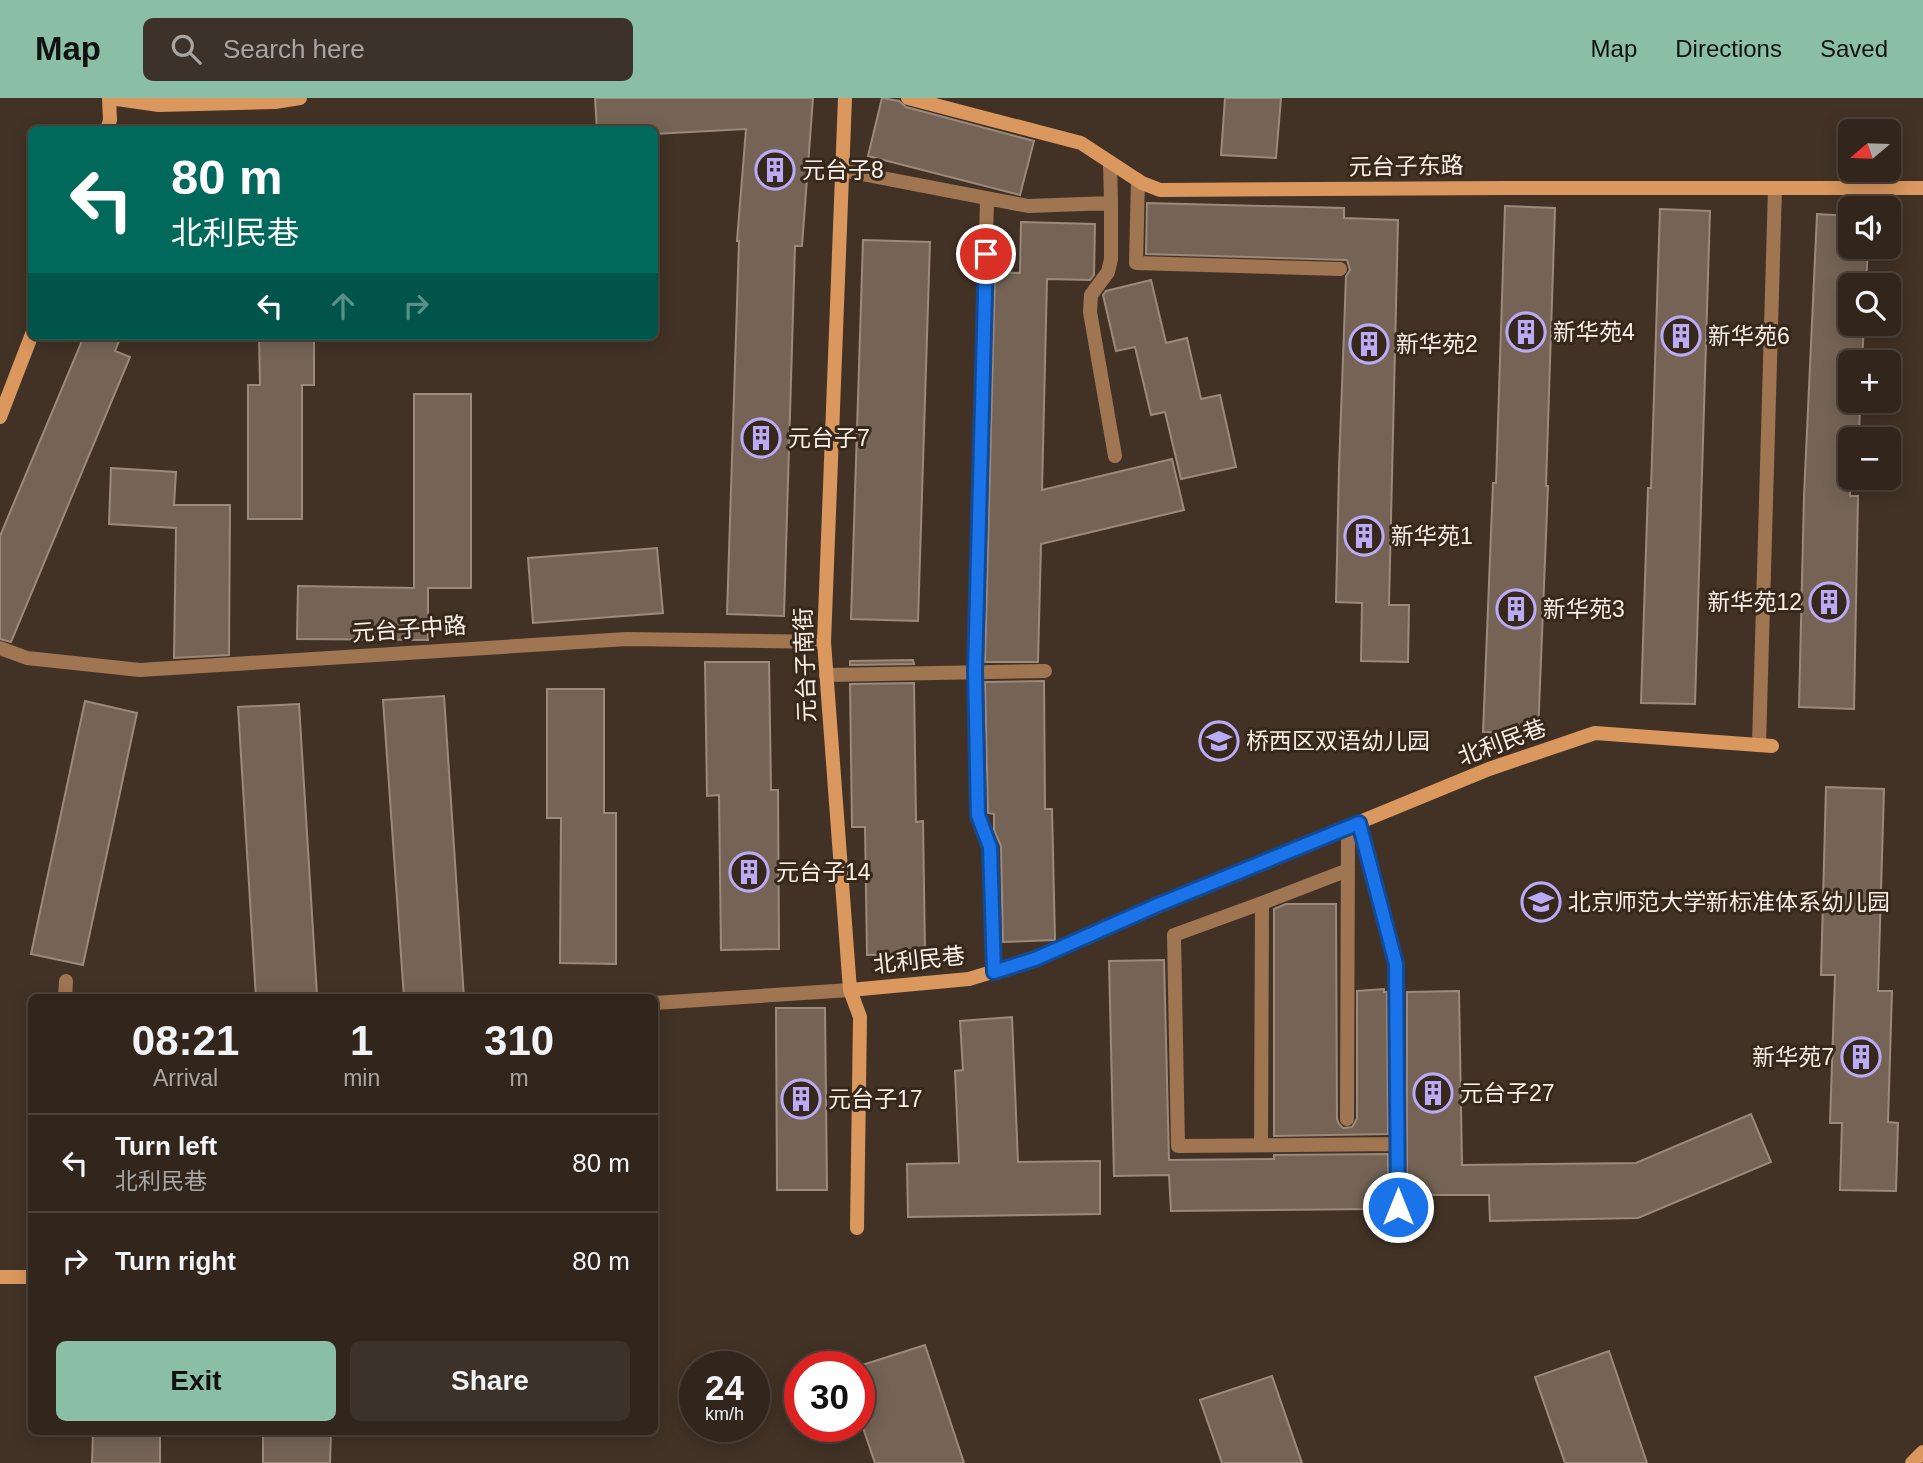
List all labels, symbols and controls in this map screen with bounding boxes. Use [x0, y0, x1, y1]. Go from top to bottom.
search box [143, 18, 633, 81]
text: Map [35, 30, 101, 67]
icon: search [167, 30, 205, 68]
text: Search here [223, 34, 365, 64]
text: Map [1591, 35, 1637, 62]
text: Directions [1675, 35, 1782, 62]
text: Saved [1820, 35, 1888, 62]
north arrow [1838, 119, 1900, 182]
map controls [1838, 119, 1901, 490]
building icon: 元台子8 [754, 149, 796, 191]
text: 80 m [171, 150, 283, 204]
street label: 元台子东路 [1348, 152, 1464, 180]
icon: left [56, 154, 147, 245]
place label: 元台子8 [802, 157, 884, 183]
button: sound [1838, 196, 1901, 259]
text: 北利民巷 [171, 215, 299, 251]
pin [956, 224, 1016, 284]
icon: arrive [967, 235, 1005, 273]
button: search [1838, 273, 1901, 336]
icon: left [251, 287, 289, 325]
icon: ahead [324, 287, 362, 325]
icon: right [397, 287, 435, 325]
building icon: 新华苑4 [1505, 311, 1547, 353]
building icon: 新华苑6 [1660, 315, 1702, 357]
place label: 新华苑4 [1553, 319, 1635, 345]
building icon: 新华苑2 [1348, 323, 1390, 365]
place label: 新华苑6 [1708, 323, 1790, 349]
place label: 新华苑2 [1396, 331, 1478, 357]
button: + [1838, 350, 1901, 413]
building icon: 元台子7 [740, 417, 782, 459]
place label: 元台子7 [788, 425, 870, 451]
button: − [1838, 427, 1901, 490]
building icon: 新华苑1 [1343, 515, 1385, 557]
place label: 新华苑1 [1391, 523, 1473, 549]
building icon: 新华苑12 [1808, 581, 1850, 623]
building icon: 新华苑3 [1495, 588, 1537, 630]
place label: 新华苑12 [1707, 589, 1802, 615]
place label: 新华苑3 [1543, 596, 1625, 622]
street label: 元台子南街 [790, 607, 820, 723]
street label: 元台子中路 [351, 612, 467, 646]
street label: 北利民巷 [1454, 714, 1550, 770]
school or university icon: 桥西区双语幼儿园 [1198, 720, 1240, 762]
place label: 桥西区双语幼儿园 [1246, 728, 1430, 754]
building icon: 元台子14 [728, 851, 770, 893]
place label: 元台子14 [776, 859, 871, 885]
school or university icon: 北京师范大学新标准体系幼儿园 [1520, 881, 1562, 923]
place label: 北京师范大学新标准体系幼儿园 [1568, 889, 1890, 915]
street label: 北利民巷 [872, 942, 966, 978]
text: 08:21 [132, 1017, 239, 1064]
text: 1 [350, 1017, 373, 1064]
text: 310 [484, 1017, 554, 1064]
building icon: 新华苑7 [1840, 1036, 1882, 1078]
place label: 新华苑7 [1752, 1044, 1834, 1070]
text: Arrival [153, 1065, 218, 1091]
text: min [343, 1065, 380, 1091]
text: m [510, 1065, 529, 1091]
building icon: 元台子27 [1412, 1072, 1454, 1114]
building icon: 元台子17 [780, 1078, 822, 1120]
place label: 元台子27 [1460, 1080, 1555, 1106]
place label: 元台子17 [828, 1086, 923, 1112]
text: Turn left [115, 1131, 217, 1161]
icon: left [56, 1144, 94, 1182]
text: 80 m [572, 1148, 630, 1178]
text: 北利民巷 [115, 1168, 207, 1194]
position arrow [1361, 1170, 1435, 1244]
icon: right [56, 1242, 94, 1280]
text: Turn right [115, 1246, 236, 1276]
text: 80 m [572, 1246, 630, 1276]
button: Exit [56, 1341, 336, 1421]
button: Share [350, 1341, 630, 1421]
speed limit sign: 30 [784, 1351, 875, 1442]
text: 24 [705, 1368, 744, 1407]
text: km/h [705, 1404, 744, 1424]

